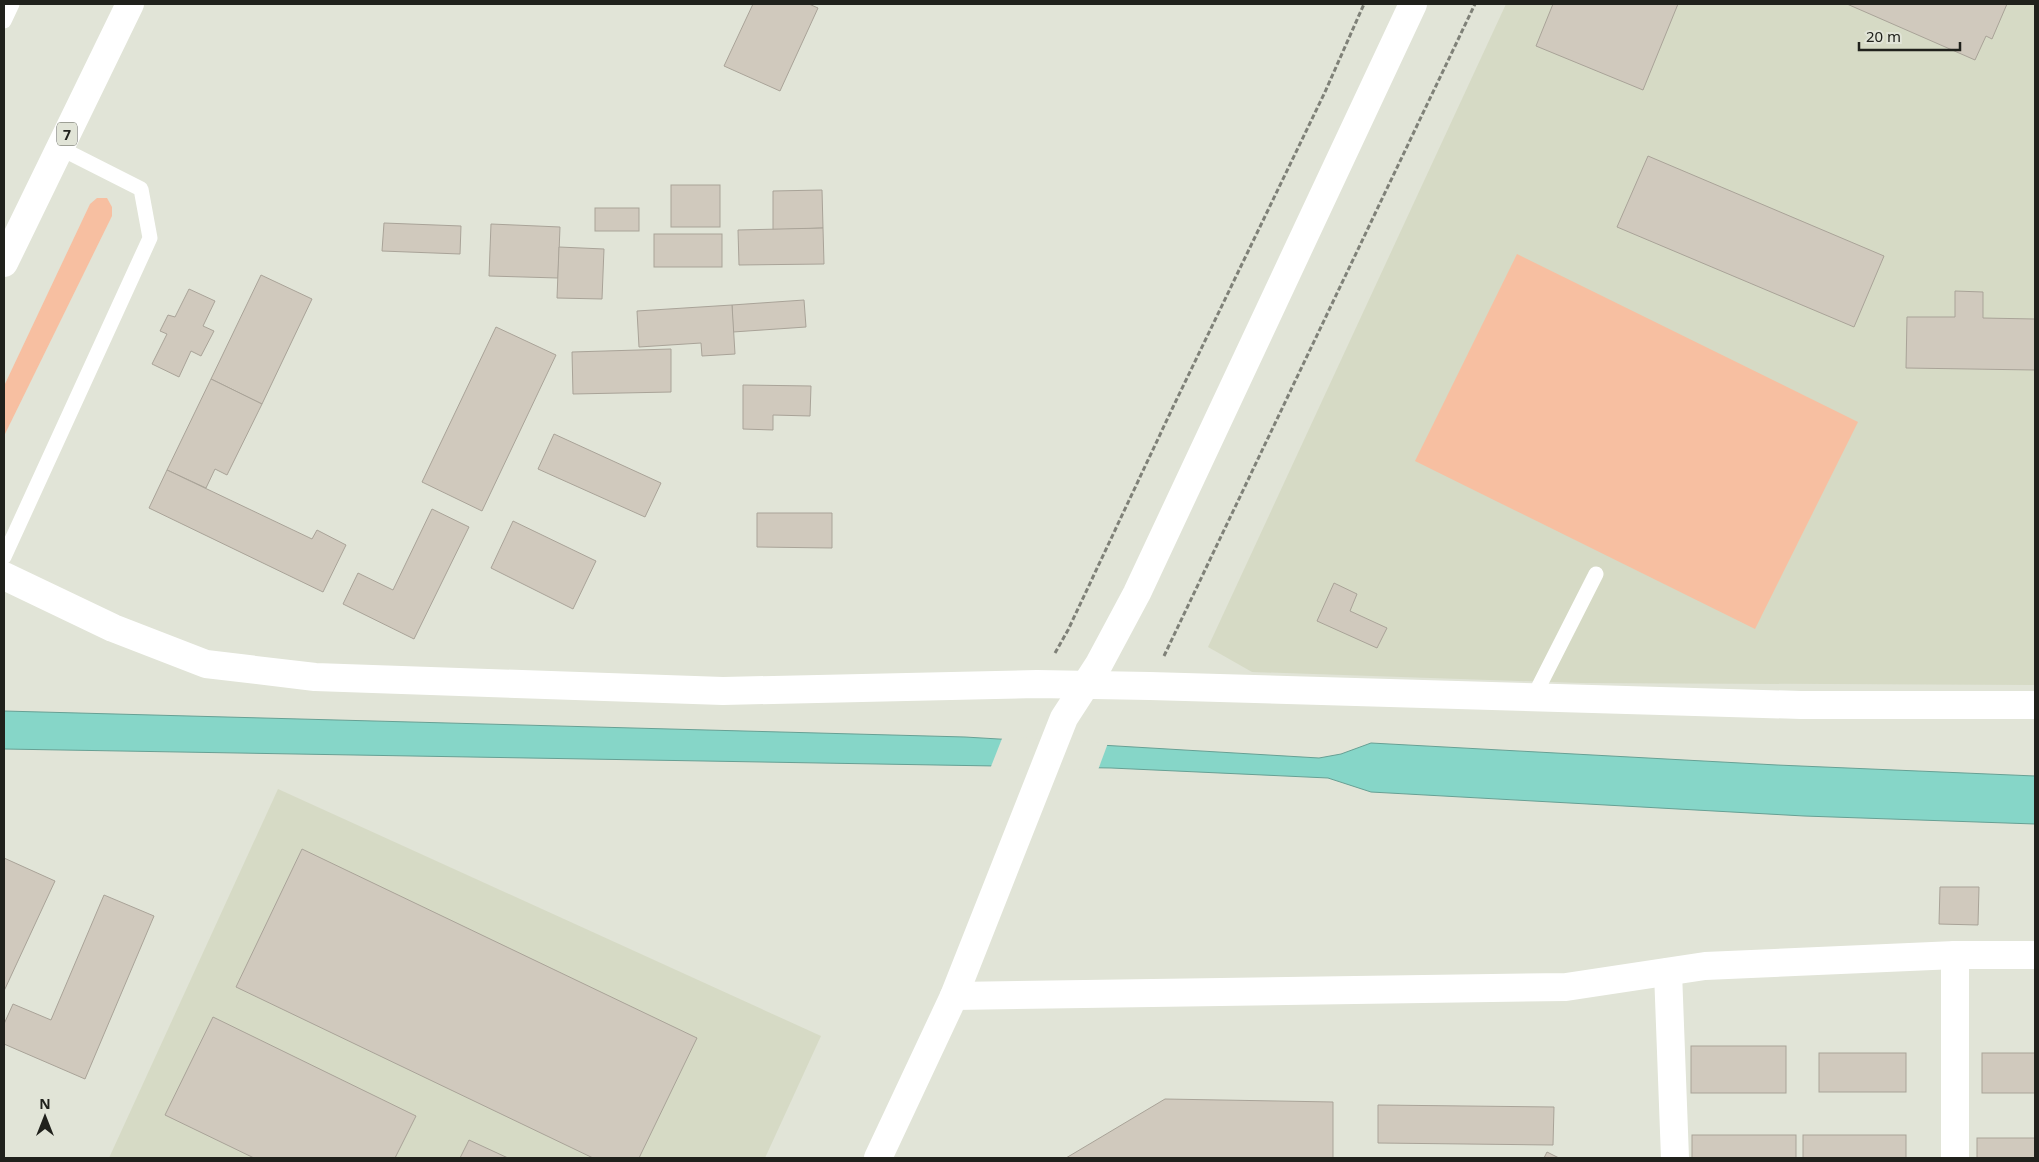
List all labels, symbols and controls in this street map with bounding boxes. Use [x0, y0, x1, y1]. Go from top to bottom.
scale bar [1859, 20, 1960, 52]
text: 20 m [1866, 26, 1901, 46]
road number: 7 [57, 122, 77, 146]
north arrow [20, 1092, 70, 1142]
text: N [39, 1094, 51, 1113]

